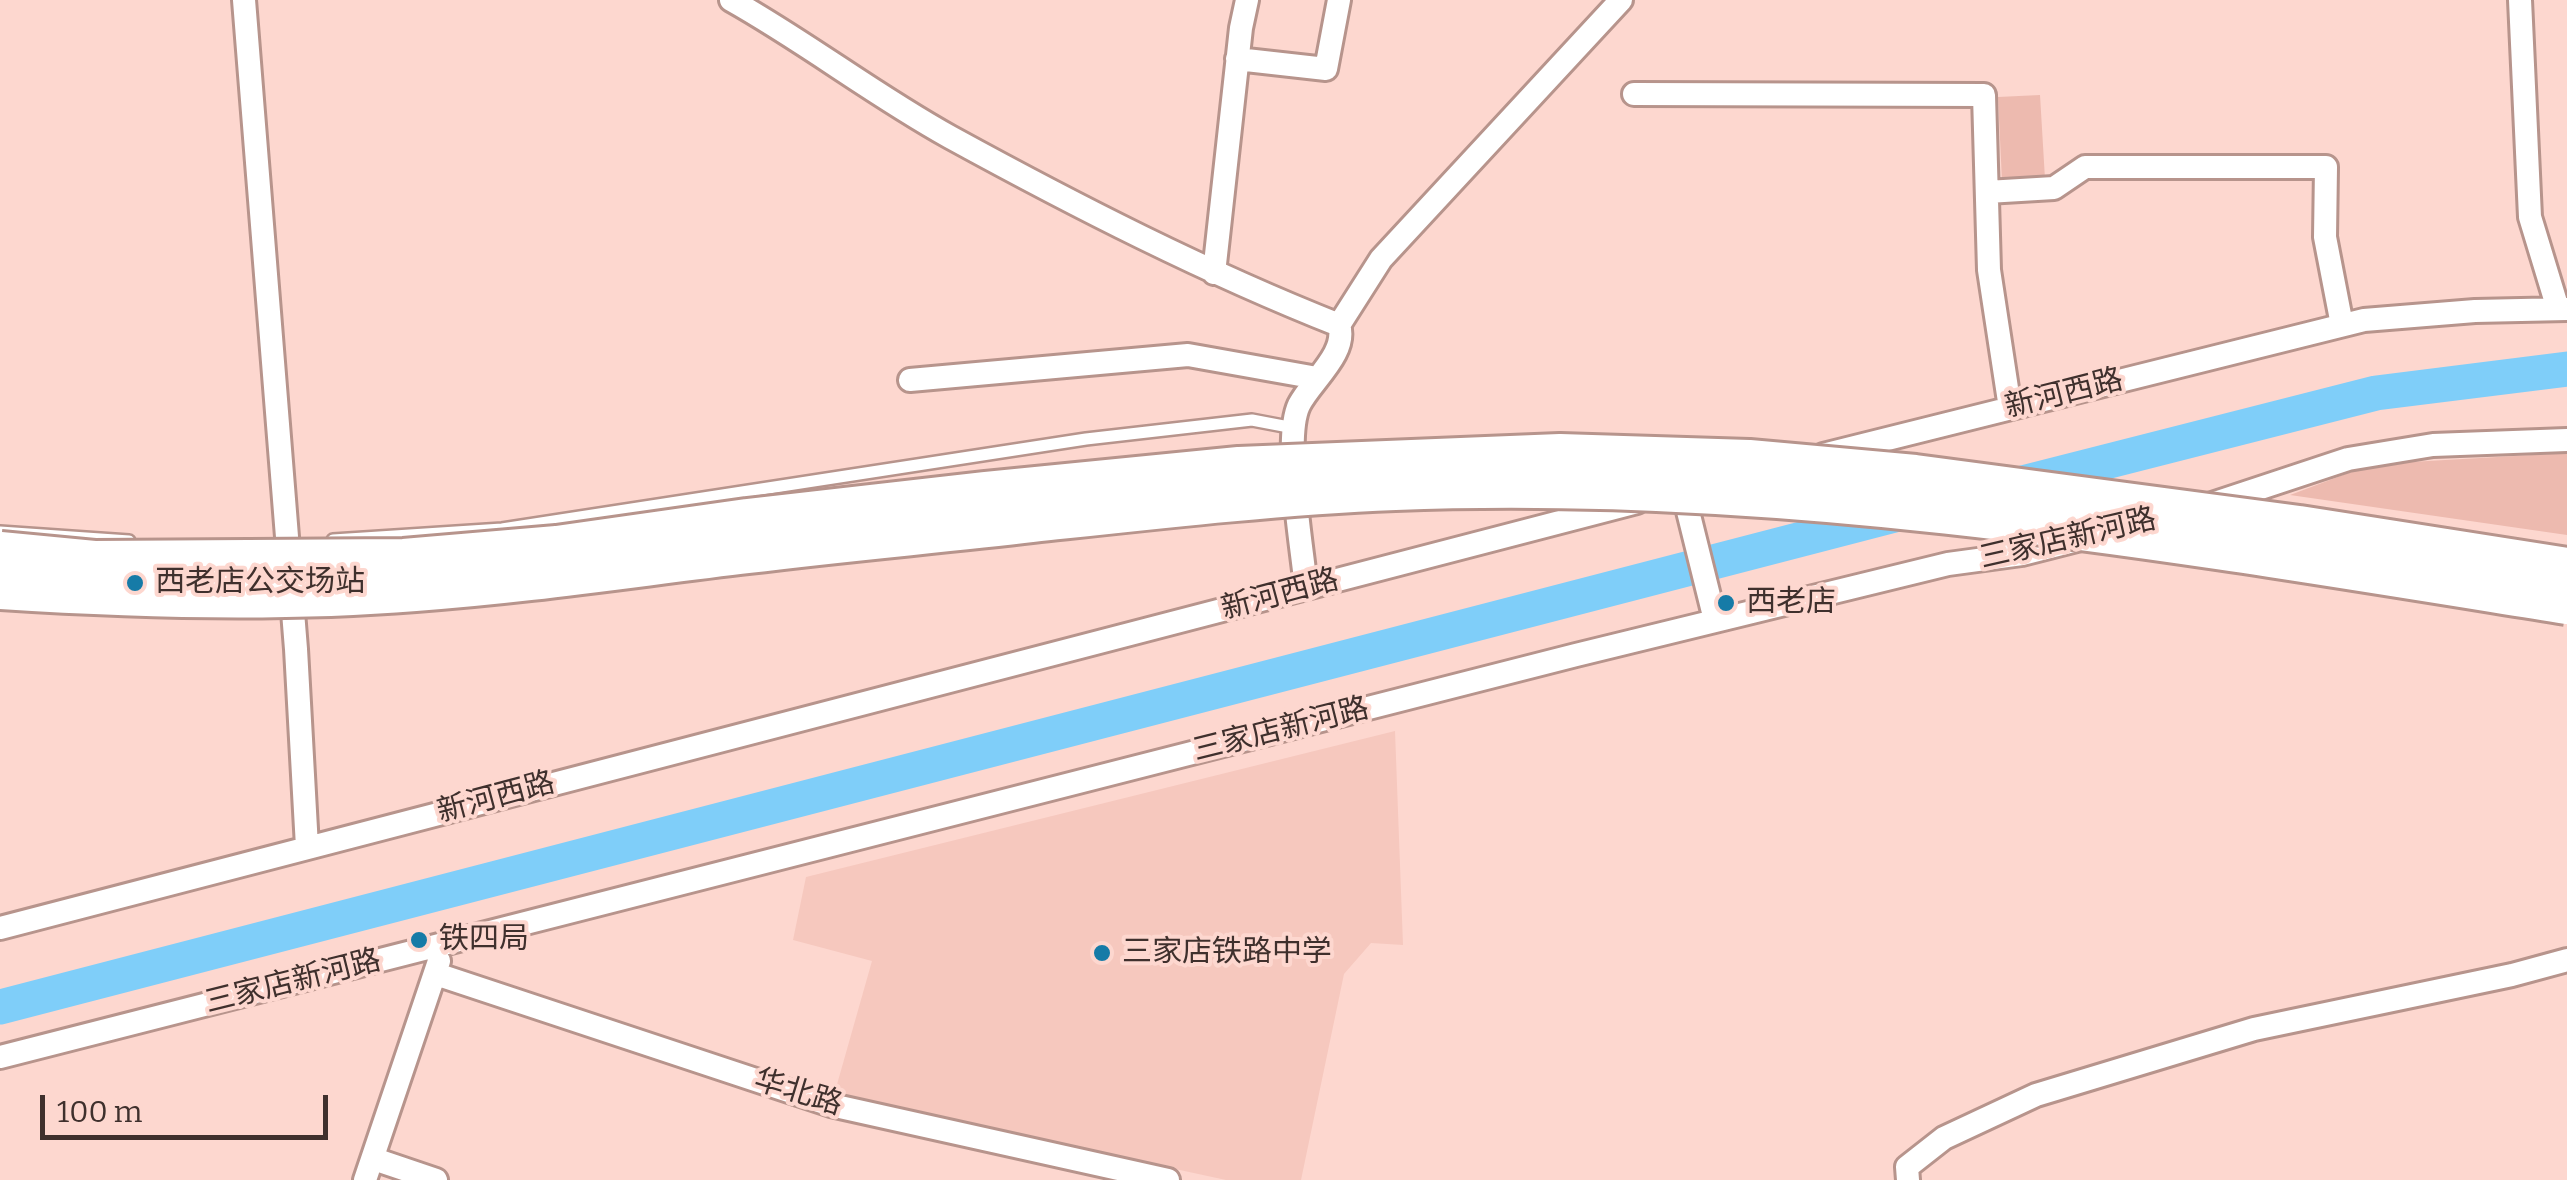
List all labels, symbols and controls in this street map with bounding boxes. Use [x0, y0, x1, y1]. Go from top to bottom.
street label: 新河西路 [2001, 362, 2127, 426]
street label: 三家店新河路 [1976, 501, 2160, 577]
street label: 新河西路 [1217, 562, 1343, 628]
place label: 西老店公交场站 [155, 565, 365, 601]
marker: 西老店公交场站 [124, 572, 146, 594]
place label: 西老店 [1746, 585, 1836, 621]
marker: 西老店 [1715, 592, 1737, 614]
street label: 三家店新河路 [1189, 691, 1373, 769]
street label: 新河西路 [433, 765, 559, 831]
place label: 铁四局 [439, 922, 529, 958]
marker: 铁四局 [408, 929, 430, 951]
place label: 三家店铁路中学 [1122, 935, 1332, 971]
marker: 三家店铁路中学 [1091, 942, 1113, 964]
street label: 三家店新河路 [201, 943, 385, 1021]
street label: 华北路 [750, 1063, 846, 1123]
scale bar [45, 1075, 332, 1137]
text: 100 m [57, 1094, 142, 1130]

